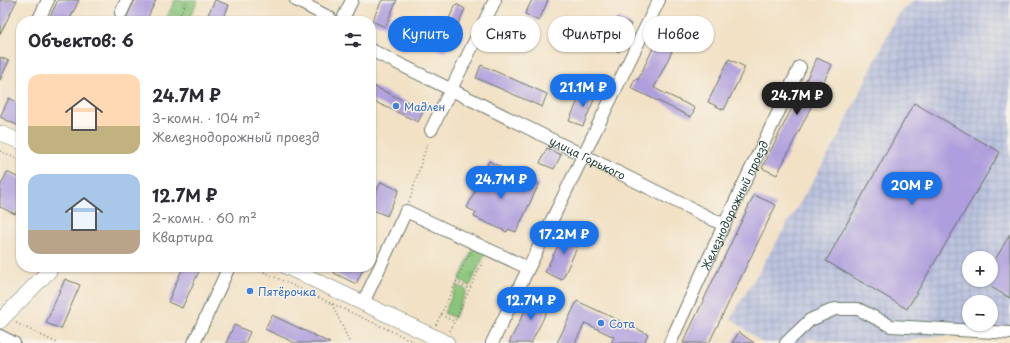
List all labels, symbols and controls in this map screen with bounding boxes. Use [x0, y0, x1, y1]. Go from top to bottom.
chip: Купить [388, 16, 463, 52]
chip: Снять [471, 16, 540, 52]
chip: Фильтры [548, 16, 635, 52]
chip: Новое [643, 16, 714, 52]
text: Объектов: 6 [28, 27, 134, 53]
icon: filters [342, 29, 364, 51]
pin: 21.1M ₽ [546, 74, 620, 108]
text: 21.1M ₽ [559, 77, 607, 96]
text: 24.7M ₽ [152, 82, 221, 108]
pin: 24.7M ₽ [760, 82, 834, 116]
text: 24.7M ₽ [771, 85, 823, 104]
icon: home [60, 90, 108, 138]
place label: Мадлен [404, 98, 445, 115]
marker: Мадлен [391, 101, 401, 111]
text: 3-комн. · 104 m² [152, 108, 261, 127]
text: Железнодорожный проезд [152, 127, 320, 146]
street label: улица Горького [547, 131, 629, 184]
street label: Железнодорожный проезд [696, 137, 772, 273]
pin: 24.7M ₽ [464, 166, 538, 200]
text: 24.7M ₽ [475, 169, 527, 188]
pin: 20M ₽ [884, 172, 940, 206]
text: 20M ₽ [891, 175, 933, 194]
text: 12.7M ₽ [152, 182, 217, 208]
icon: home [60, 190, 108, 238]
text: 2-комн. · 60 m² [152, 208, 257, 227]
pin: 17.2M ₽ [527, 221, 601, 255]
text: 17.2M ₽ [539, 224, 589, 243]
text: Квартира [152, 227, 213, 246]
map controls [962, 251, 998, 331]
button: + [962, 251, 998, 287]
place label: Пятёрочка [258, 283, 316, 300]
marker: Пятёрочка [245, 286, 255, 296]
pin: 12.7M ₽ [494, 287, 568, 321]
text: 12.7M ₽ [506, 290, 556, 309]
button: − [962, 295, 998, 331]
place label: Сота [609, 315, 635, 332]
marker: Сота [596, 318, 606, 328]

